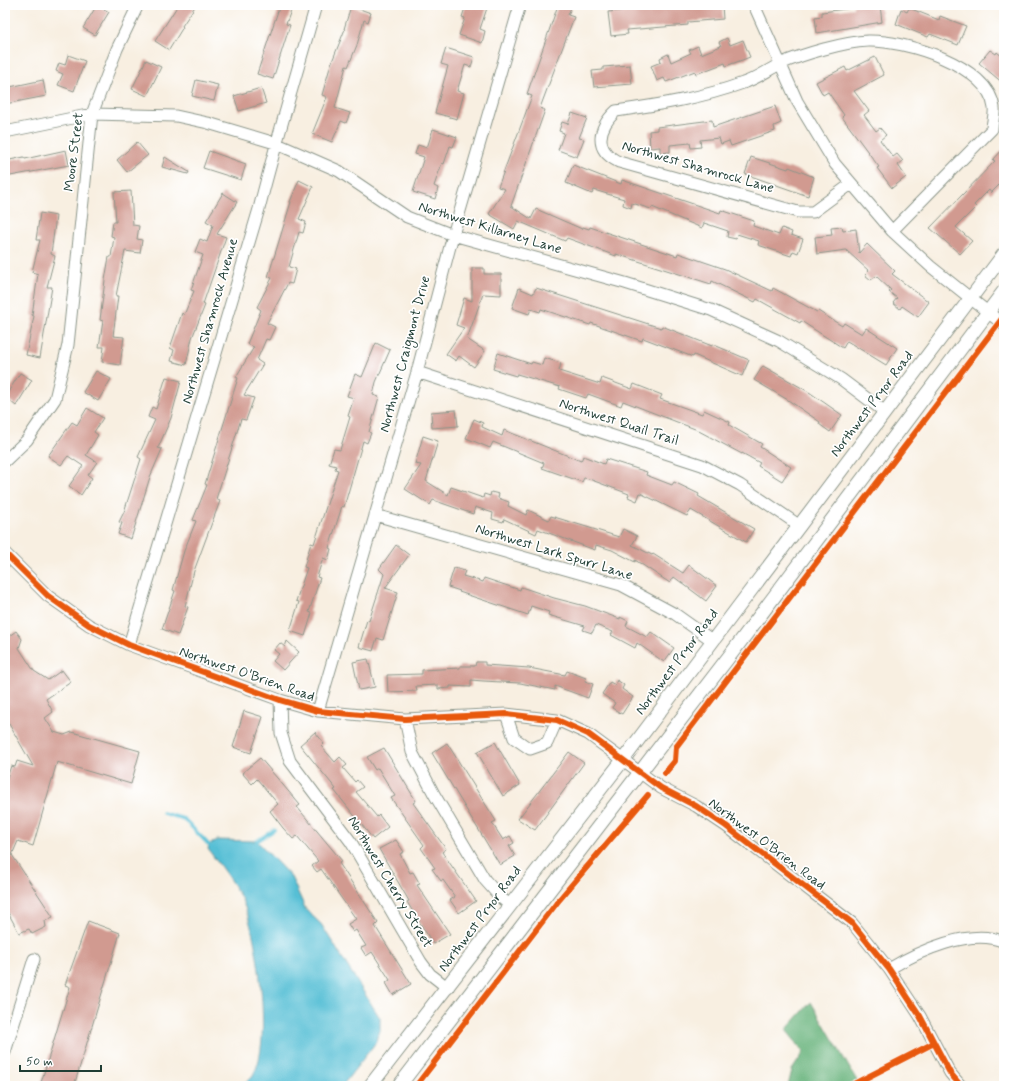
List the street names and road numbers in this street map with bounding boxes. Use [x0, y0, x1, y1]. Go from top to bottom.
street label: Moore Street [60, 111, 88, 193]
street label: Northwest Shamrock Lane [620, 137, 776, 197]
street label: Northwest Killarney Lane [416, 198, 564, 258]
street label: Northwest Shamrock Avenue [178, 236, 242, 406]
street label: Northwest Craigmont Drive [375, 274, 436, 435]
street label: Northwest Pryor Road [826, 347, 918, 461]
street label: Northwest Quail Trail [557, 394, 681, 450]
street label: Northwest Lark Spurr Lane [473, 519, 635, 585]
street label: Northwest Pryor Road [631, 605, 723, 719]
street label: Northwest O'Brien Road [177, 642, 317, 706]
street label: Northwest O'Brien Road [705, 794, 829, 894]
street label: Northwest Cherry Street [343, 813, 437, 952]
street label: Northwest Pryor Road [434, 862, 526, 976]

